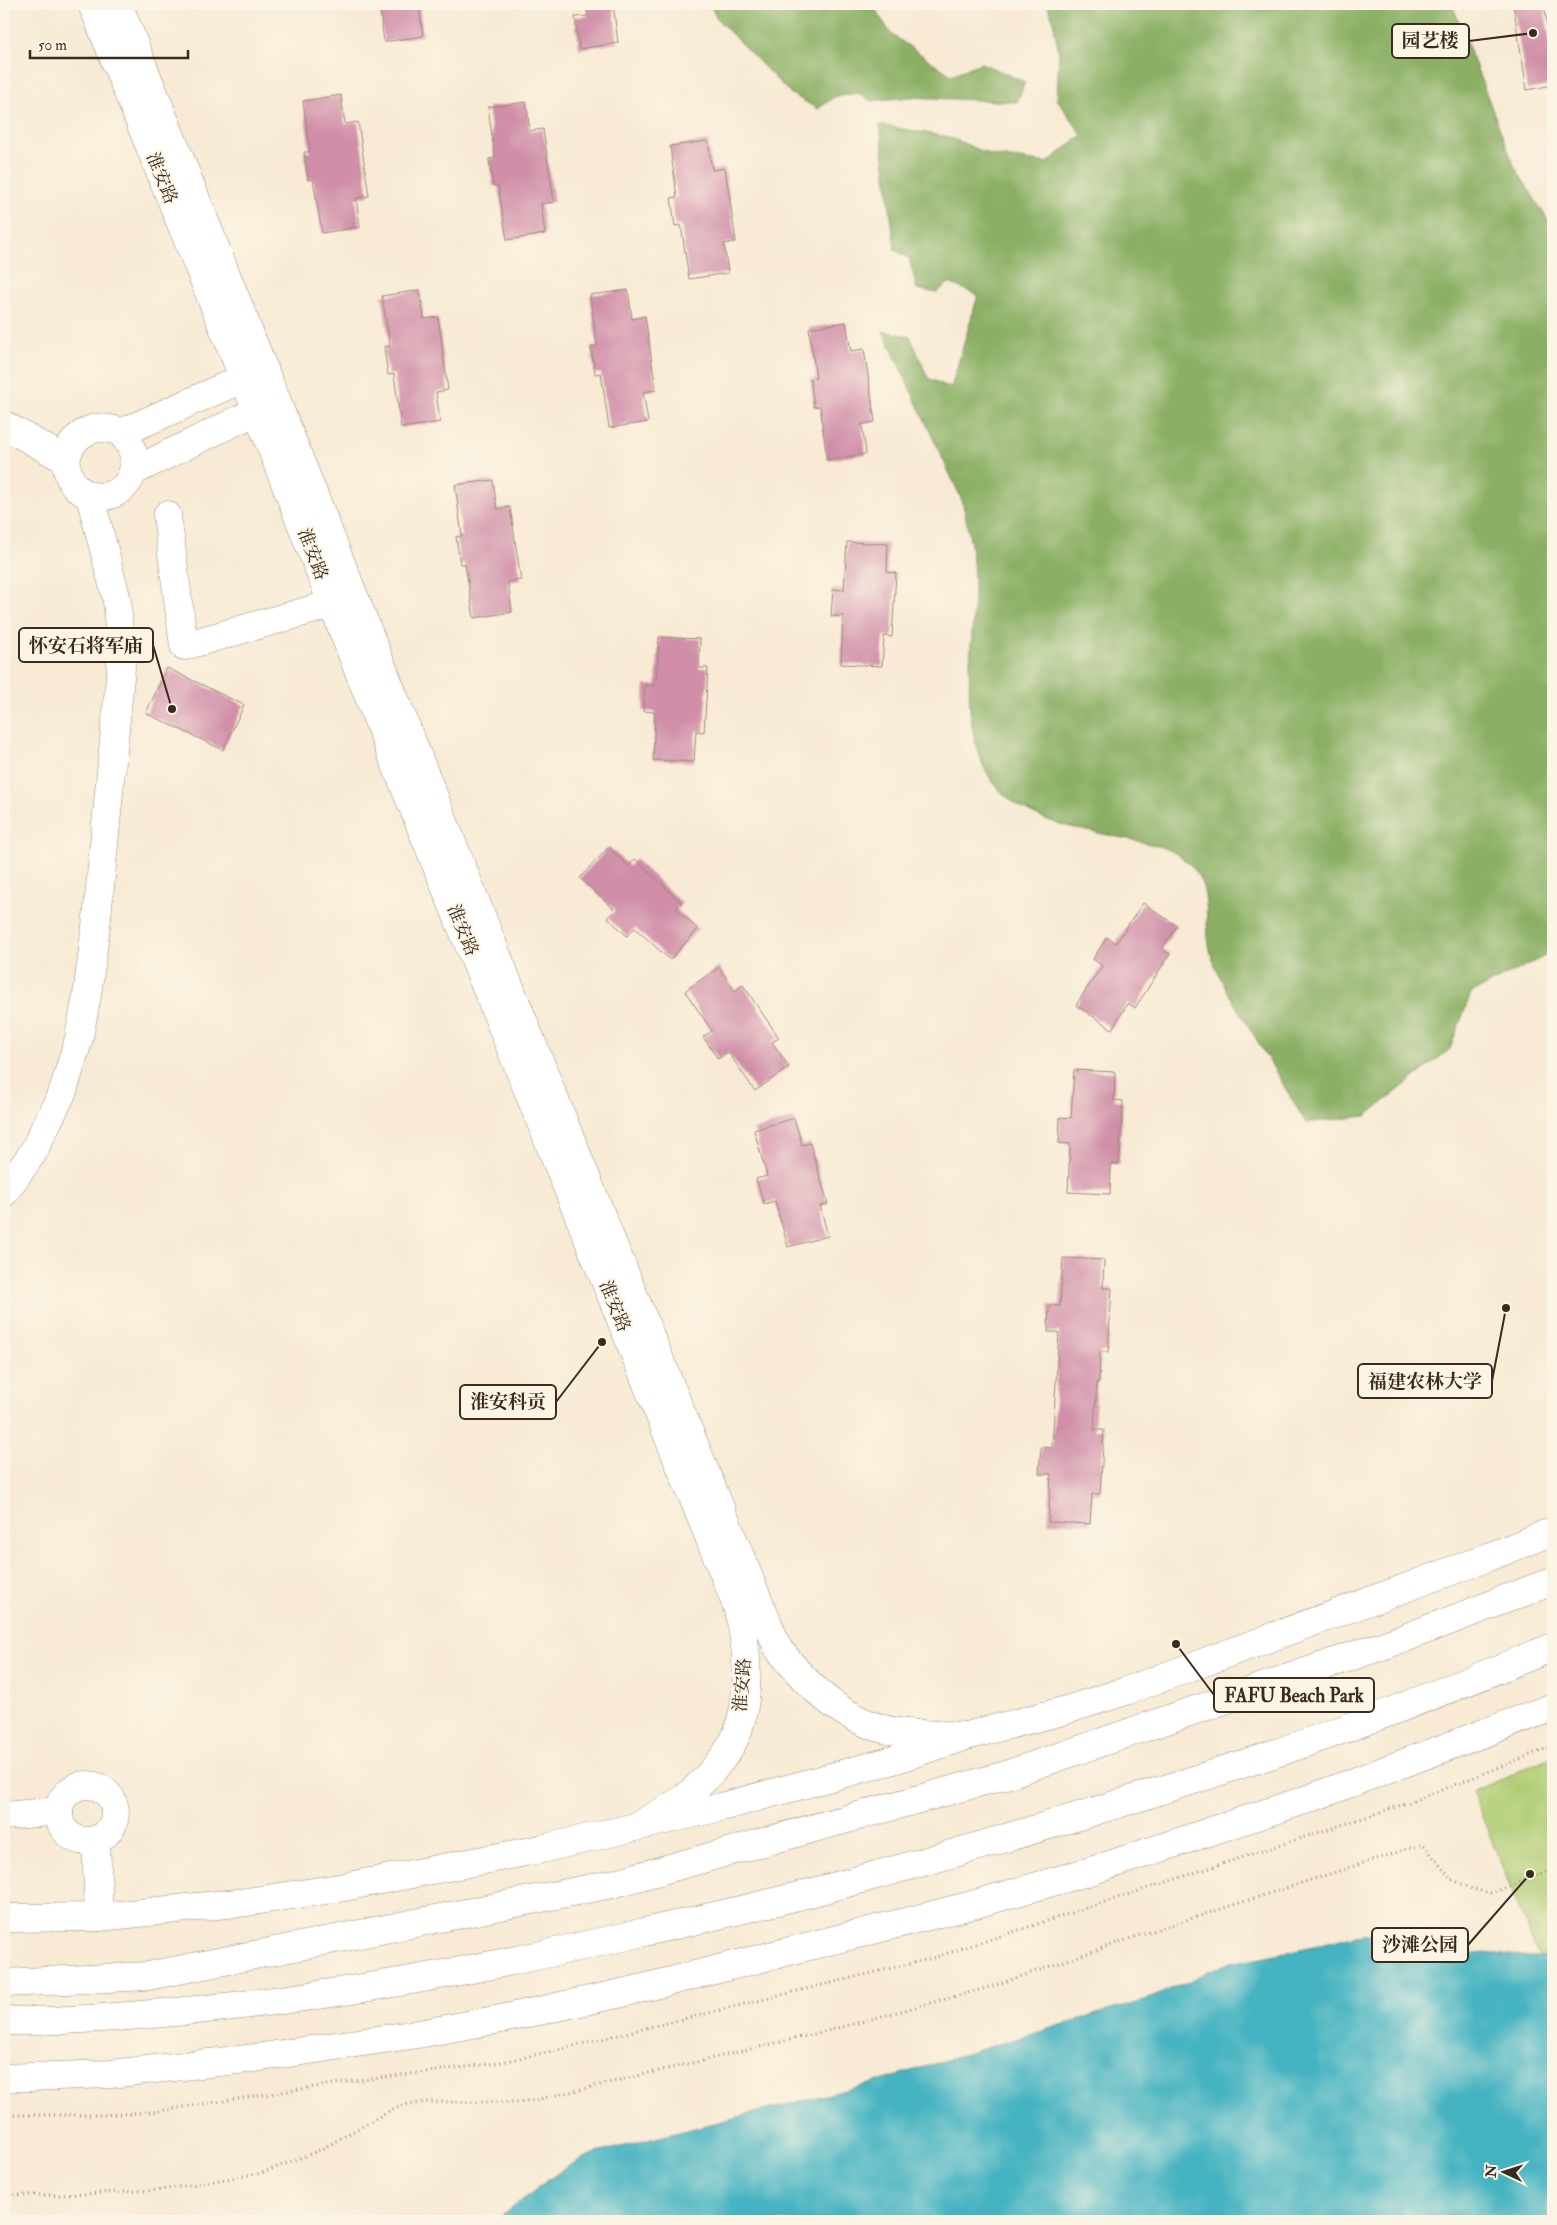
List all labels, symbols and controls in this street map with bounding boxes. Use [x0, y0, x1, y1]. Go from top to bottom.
callout: 园艺楼 [1392, 24, 1469, 58]
scale bar [30, 28, 188, 60]
text: 园艺楼 [1401, 29, 1459, 53]
text: 50 m [38, 36, 67, 55]
street label: 淮安路 [141, 149, 182, 208]
street label: 淮安路 [292, 525, 333, 584]
callout: 怀安石将军庙 [19, 628, 153, 662]
text: 怀安石将军庙 [29, 634, 143, 658]
street label: 淮安路 [442, 901, 483, 960]
street label: 淮安路 [594, 1277, 635, 1336]
callout: 福建农林大学 [1358, 1364, 1492, 1398]
text: 福建农林大学 [1368, 1370, 1482, 1394]
callout: 淮安科贡 [460, 1385, 556, 1419]
text: 淮安科贡 [470, 1390, 546, 1414]
street label: 淮安路 [729, 1657, 756, 1713]
callout: FAFU Beach Park [1214, 1678, 1374, 1712]
text: FAFU Beach Park [1224, 1684, 1365, 1708]
callout: 沙滩公园 [1372, 1928, 1468, 1962]
text: 沙滩公园 [1382, 1933, 1458, 1957]
north arrow [1480, 2148, 1530, 2198]
text: N [1483, 2164, 1500, 2179]

